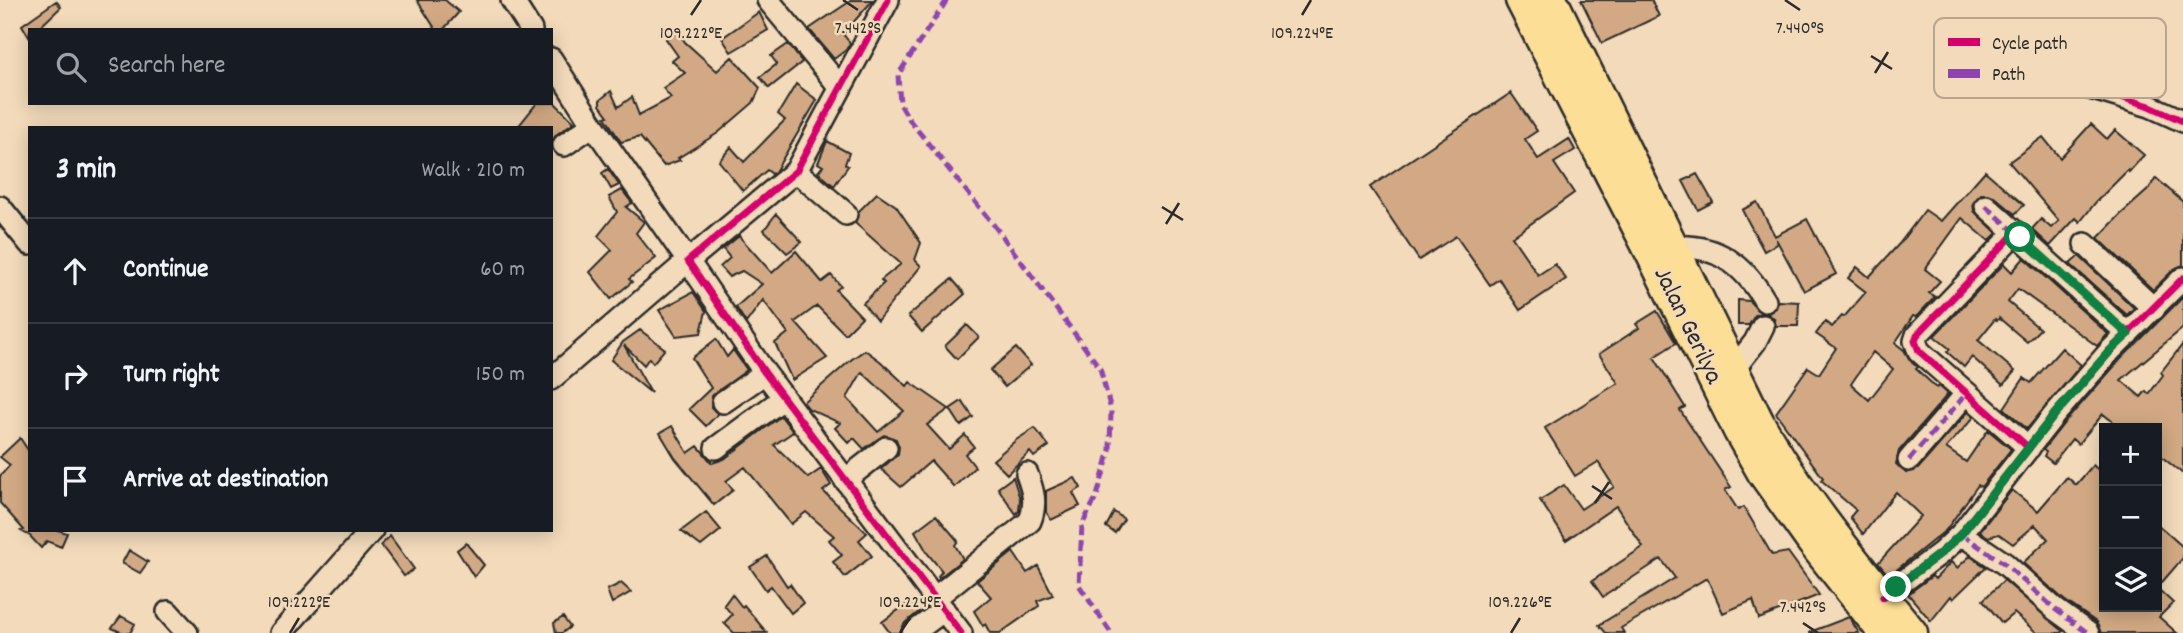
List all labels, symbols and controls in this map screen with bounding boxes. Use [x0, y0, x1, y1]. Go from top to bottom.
text: 7.442°S [835, 17, 881, 42]
text: 7.440°S [1776, 17, 1824, 42]
legend [1934, 18, 2166, 98]
text: 109.222°E [660, 22, 722, 47]
text: 109.224°E [1271, 22, 1333, 47]
search box [28, 28, 553, 105]
text: Cycle path [1992, 32, 2067, 59]
icon: search [52, 48, 90, 86]
text: Search here [108, 48, 226, 85]
text: Path [1992, 63, 2025, 90]
text: 3 min [56, 150, 116, 193]
text: Walk · 210 m [422, 155, 525, 188]
route start [2004, 221, 2035, 252]
icon: ahead [56, 252, 94, 290]
text: Continue [123, 252, 208, 289]
text: 60 m [480, 254, 525, 287]
street label: Jalan Gerilya [1643, 261, 1732, 391]
icon: right [56, 357, 94, 395]
text: Turn right [123, 357, 220, 394]
text: 150 m [476, 359, 525, 392]
map controls [2099, 423, 2162, 612]
button: + [2099, 423, 2162, 486]
icon: arrive [56, 462, 94, 500]
text: Arrive at destination [123, 462, 328, 499]
button: − [2099, 486, 2162, 549]
button: layers [2099, 549, 2162, 612]
route end [1880, 571, 1911, 602]
text: 109.222°E [268, 591, 330, 616]
text: 109.224°E [879, 591, 941, 616]
text: 109.226°E [1488, 591, 1552, 616]
text: 7.442°S [1780, 596, 1826, 621]

